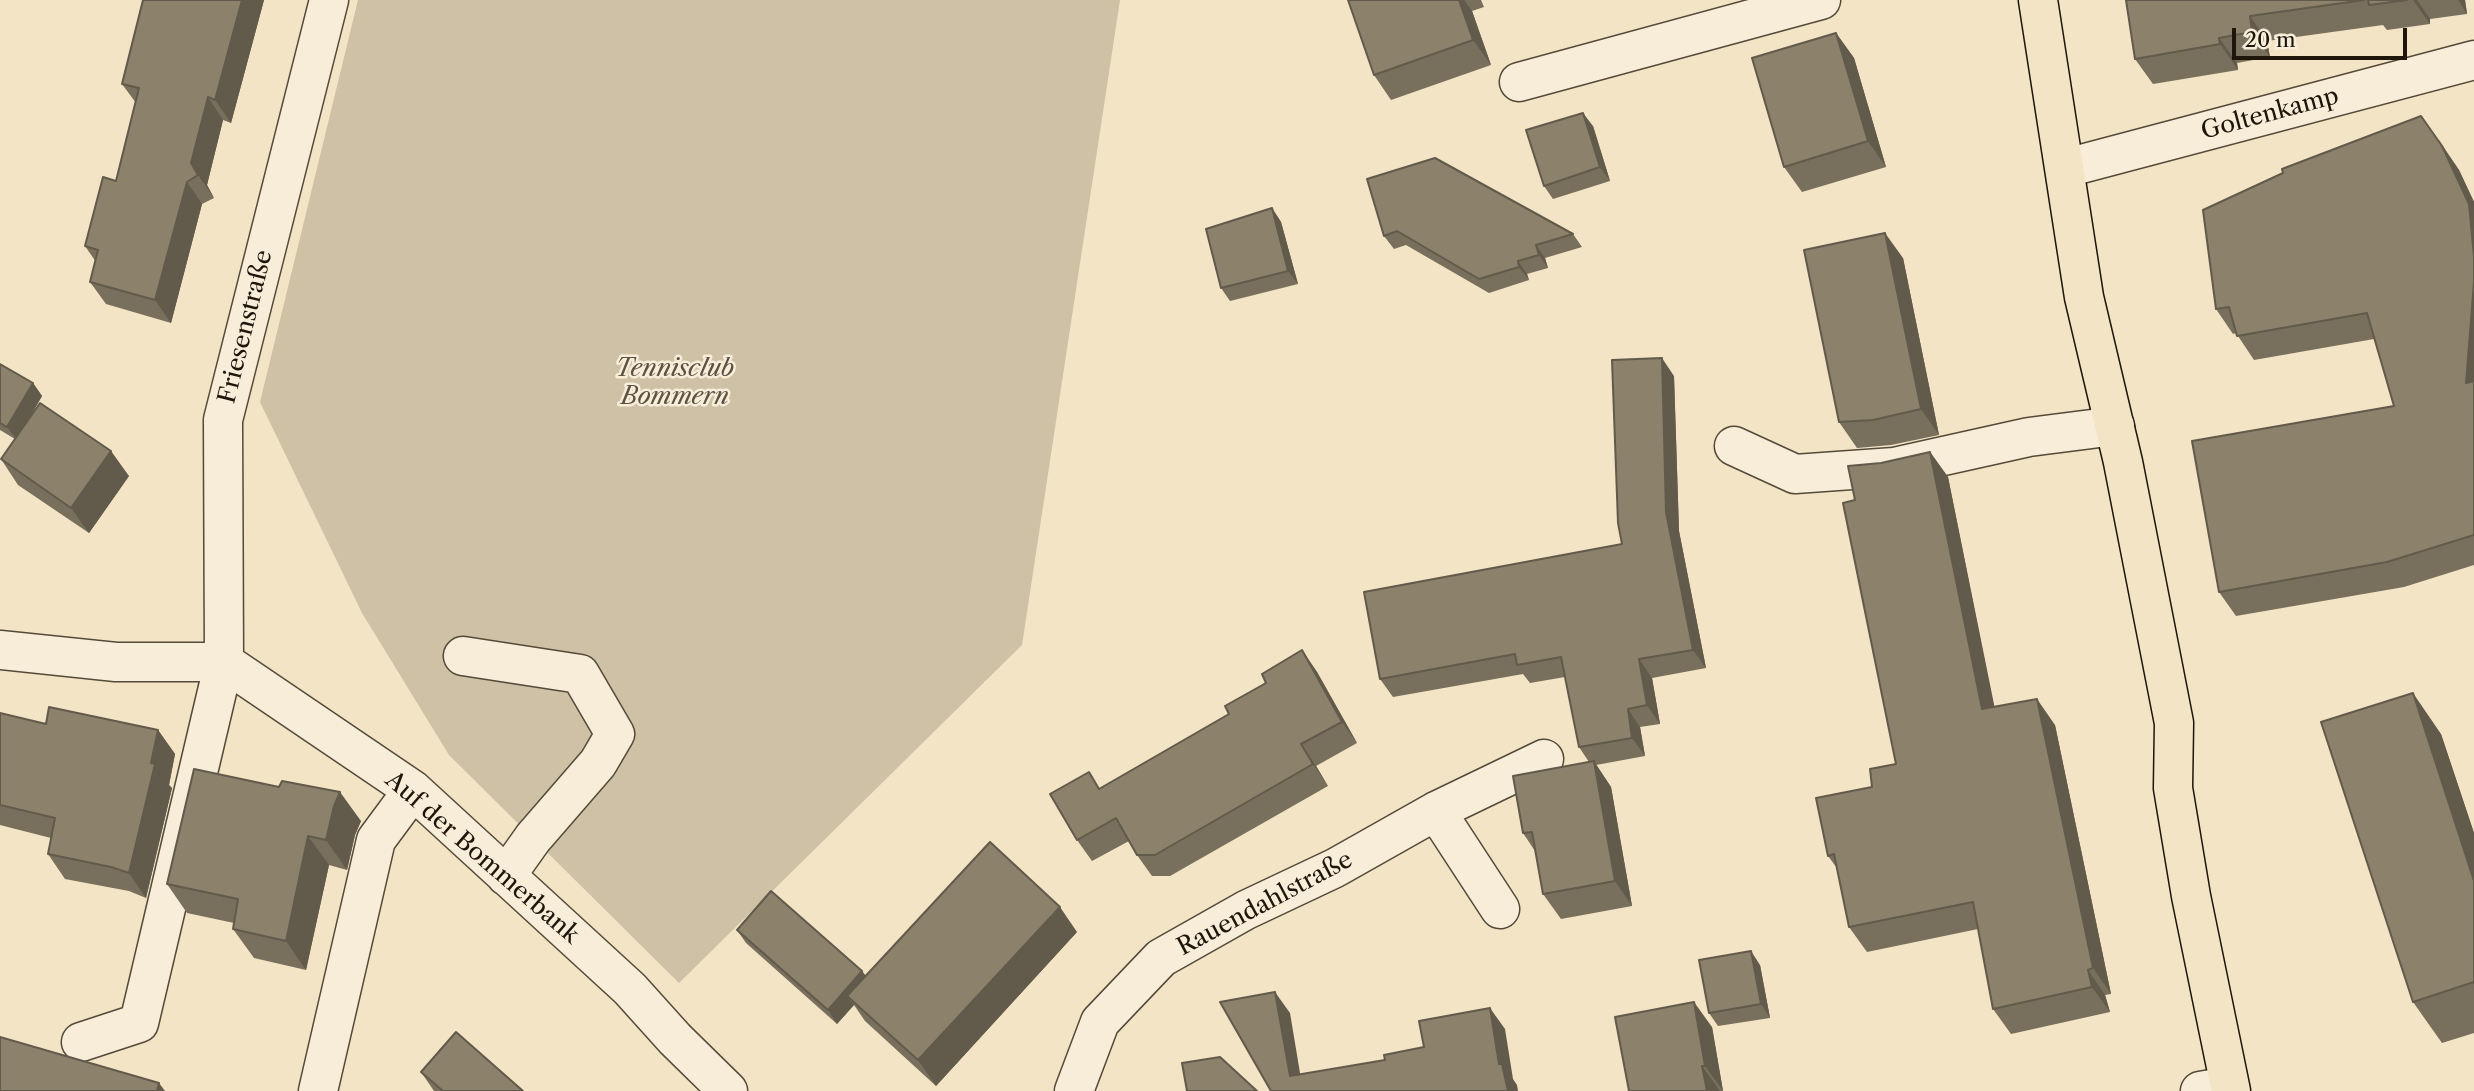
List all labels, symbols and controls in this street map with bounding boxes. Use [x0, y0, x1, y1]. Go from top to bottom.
scale bar [2236, 14, 2411, 58]
text: 20 m [2245, 27, 2296, 52]
street label: Goltenkamp [2198, 82, 2342, 146]
street label: Friesenstraße [213, 247, 279, 407]
park label: Tennisclub Bommern [616, 355, 734, 411]
street label: Auf der Bommerbank [379, 766, 585, 950]
street label: Rauendahlstraße [1172, 846, 1358, 962]

